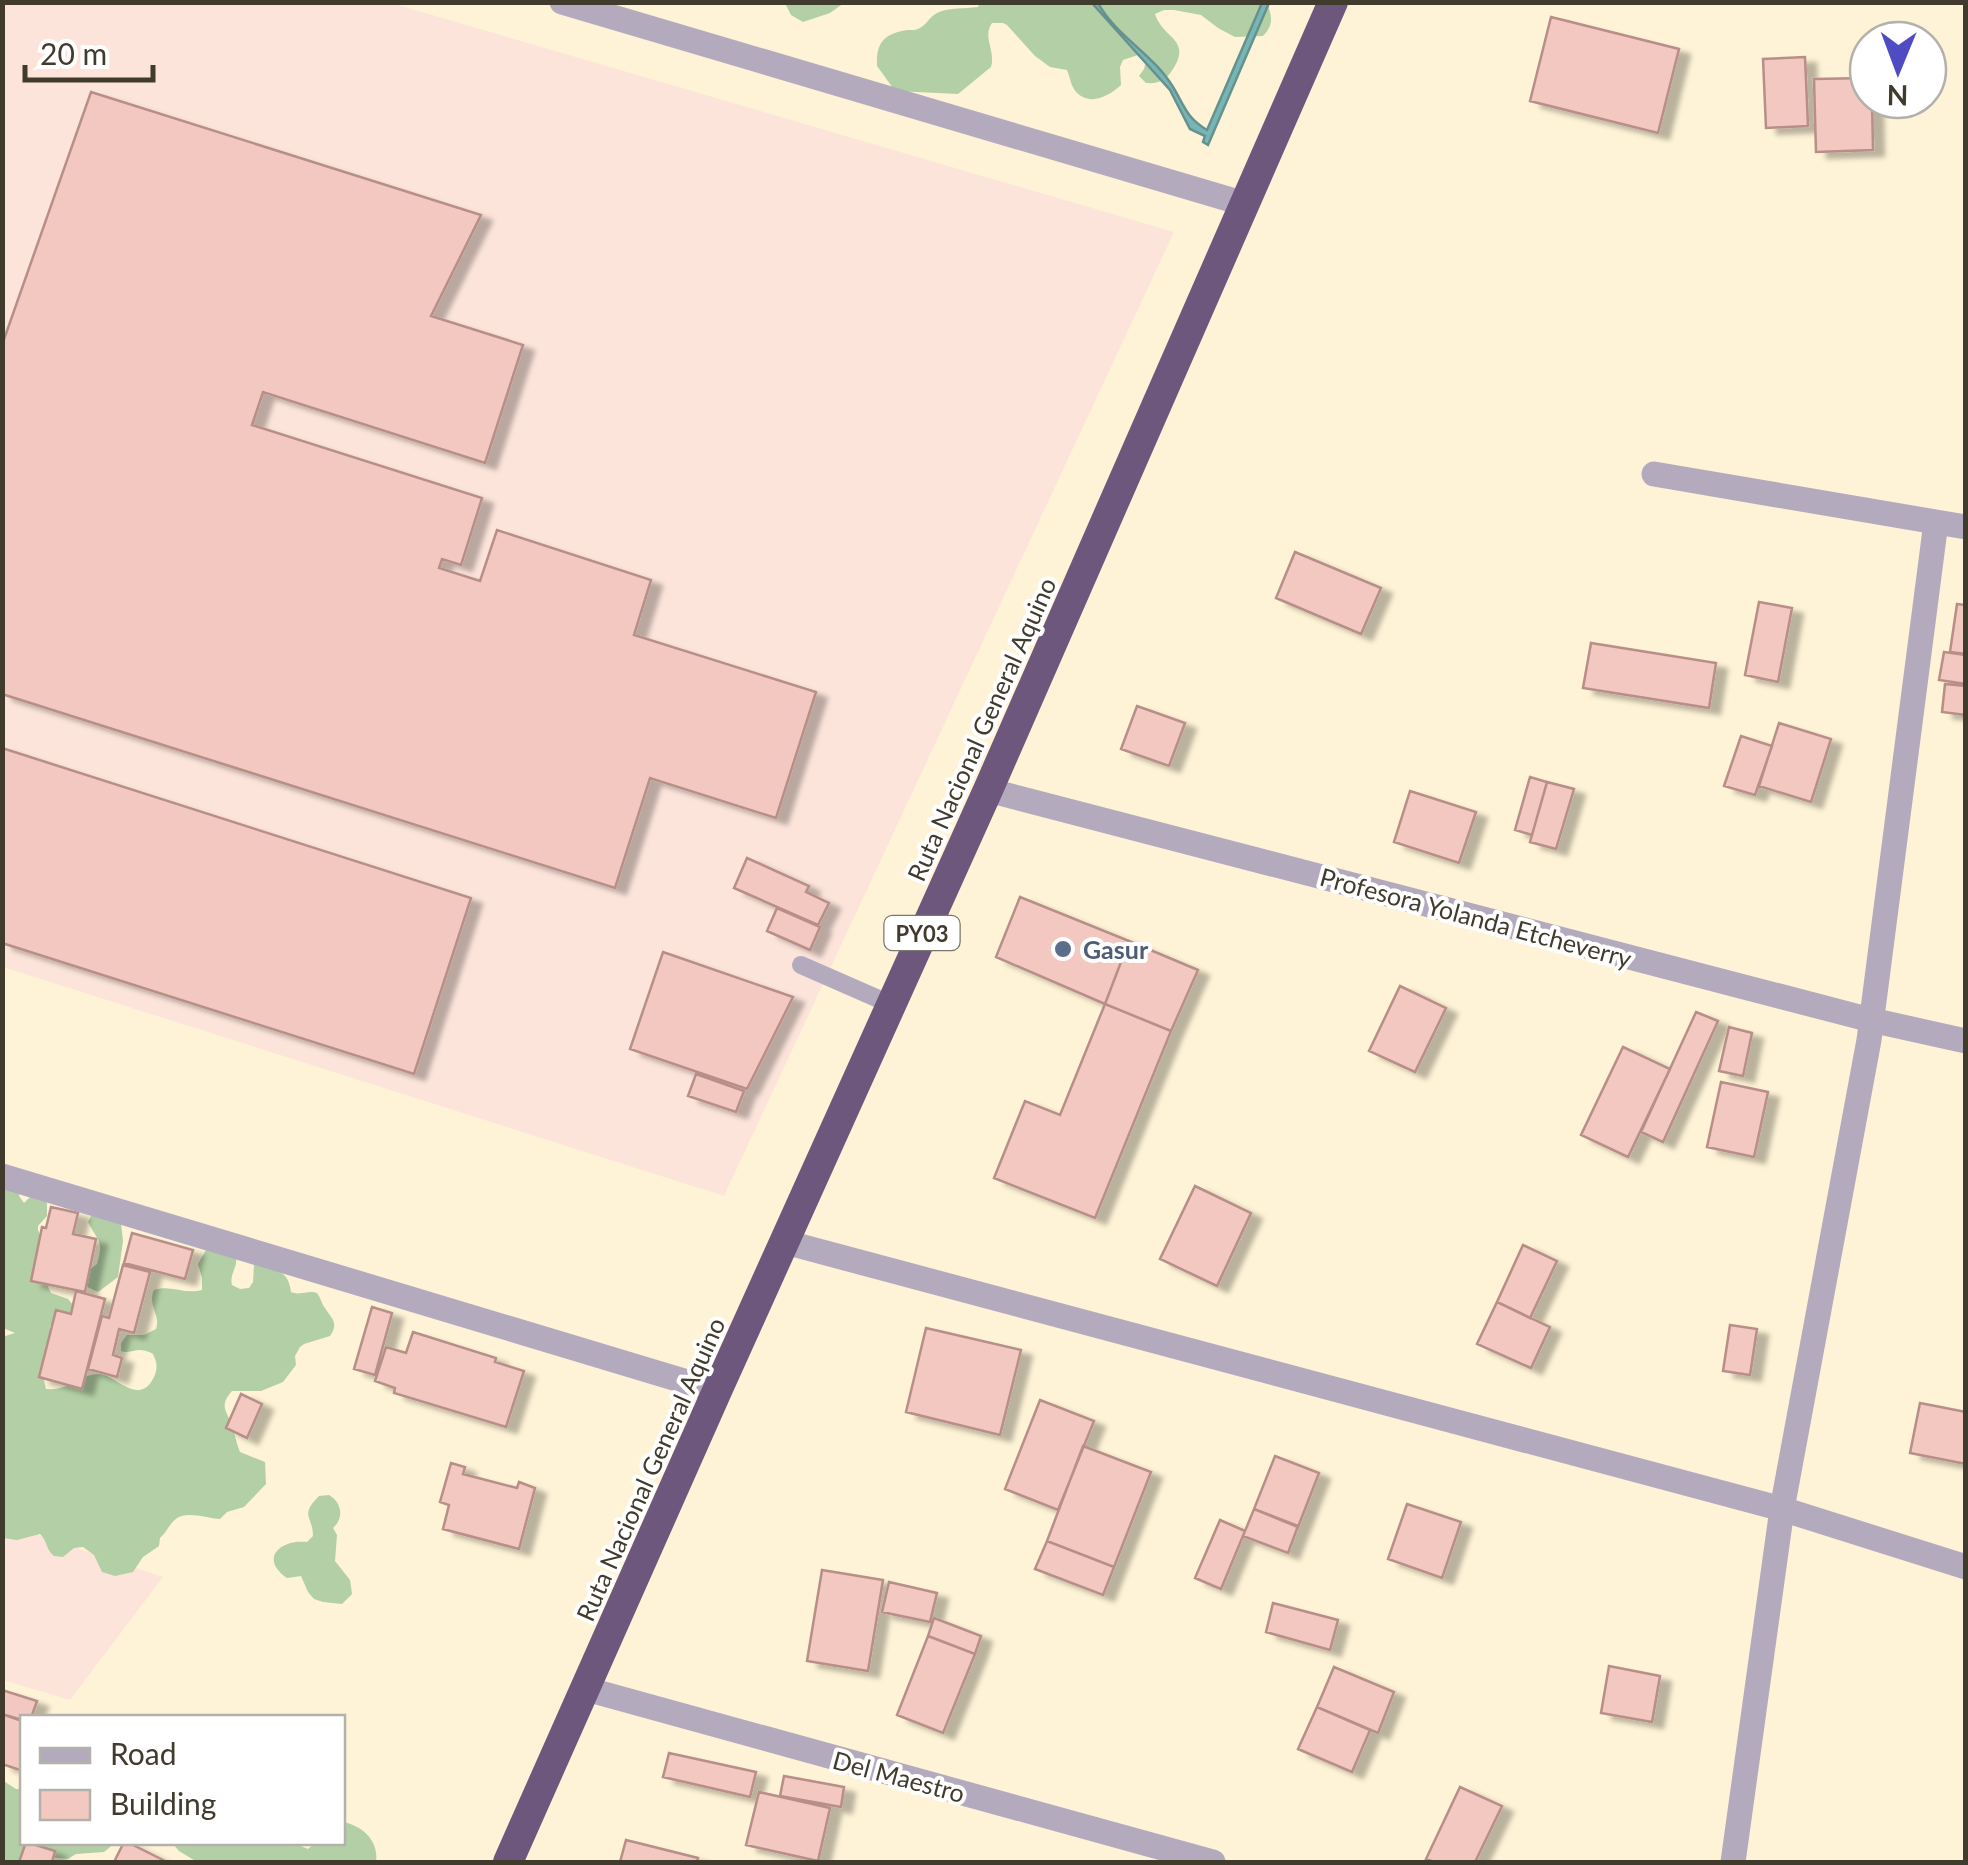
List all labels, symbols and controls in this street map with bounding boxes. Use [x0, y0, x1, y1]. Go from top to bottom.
scale bar [25, 20, 152, 82]
north arrow [1848, 20, 1948, 120]
text: 20 m [40, 35, 107, 71]
text: N [1886, 79, 1909, 113]
street label: Ruta Nacional General Aquino [900, 573, 1062, 885]
street label: Profesora Yolanda Etcheverry [1317, 861, 1635, 973]
road number: PY03 [884, 916, 960, 950]
place label: Gasur [1083, 934, 1149, 964]
marker: Gasur [1052, 938, 1074, 960]
street label: Ruta Nacional General Aquino [569, 1313, 731, 1625]
legend [20, 1715, 345, 1845]
text: Road [110, 1735, 177, 1771]
street label: Del Maestro [830, 1744, 968, 1808]
text: Building [110, 1785, 216, 1821]

